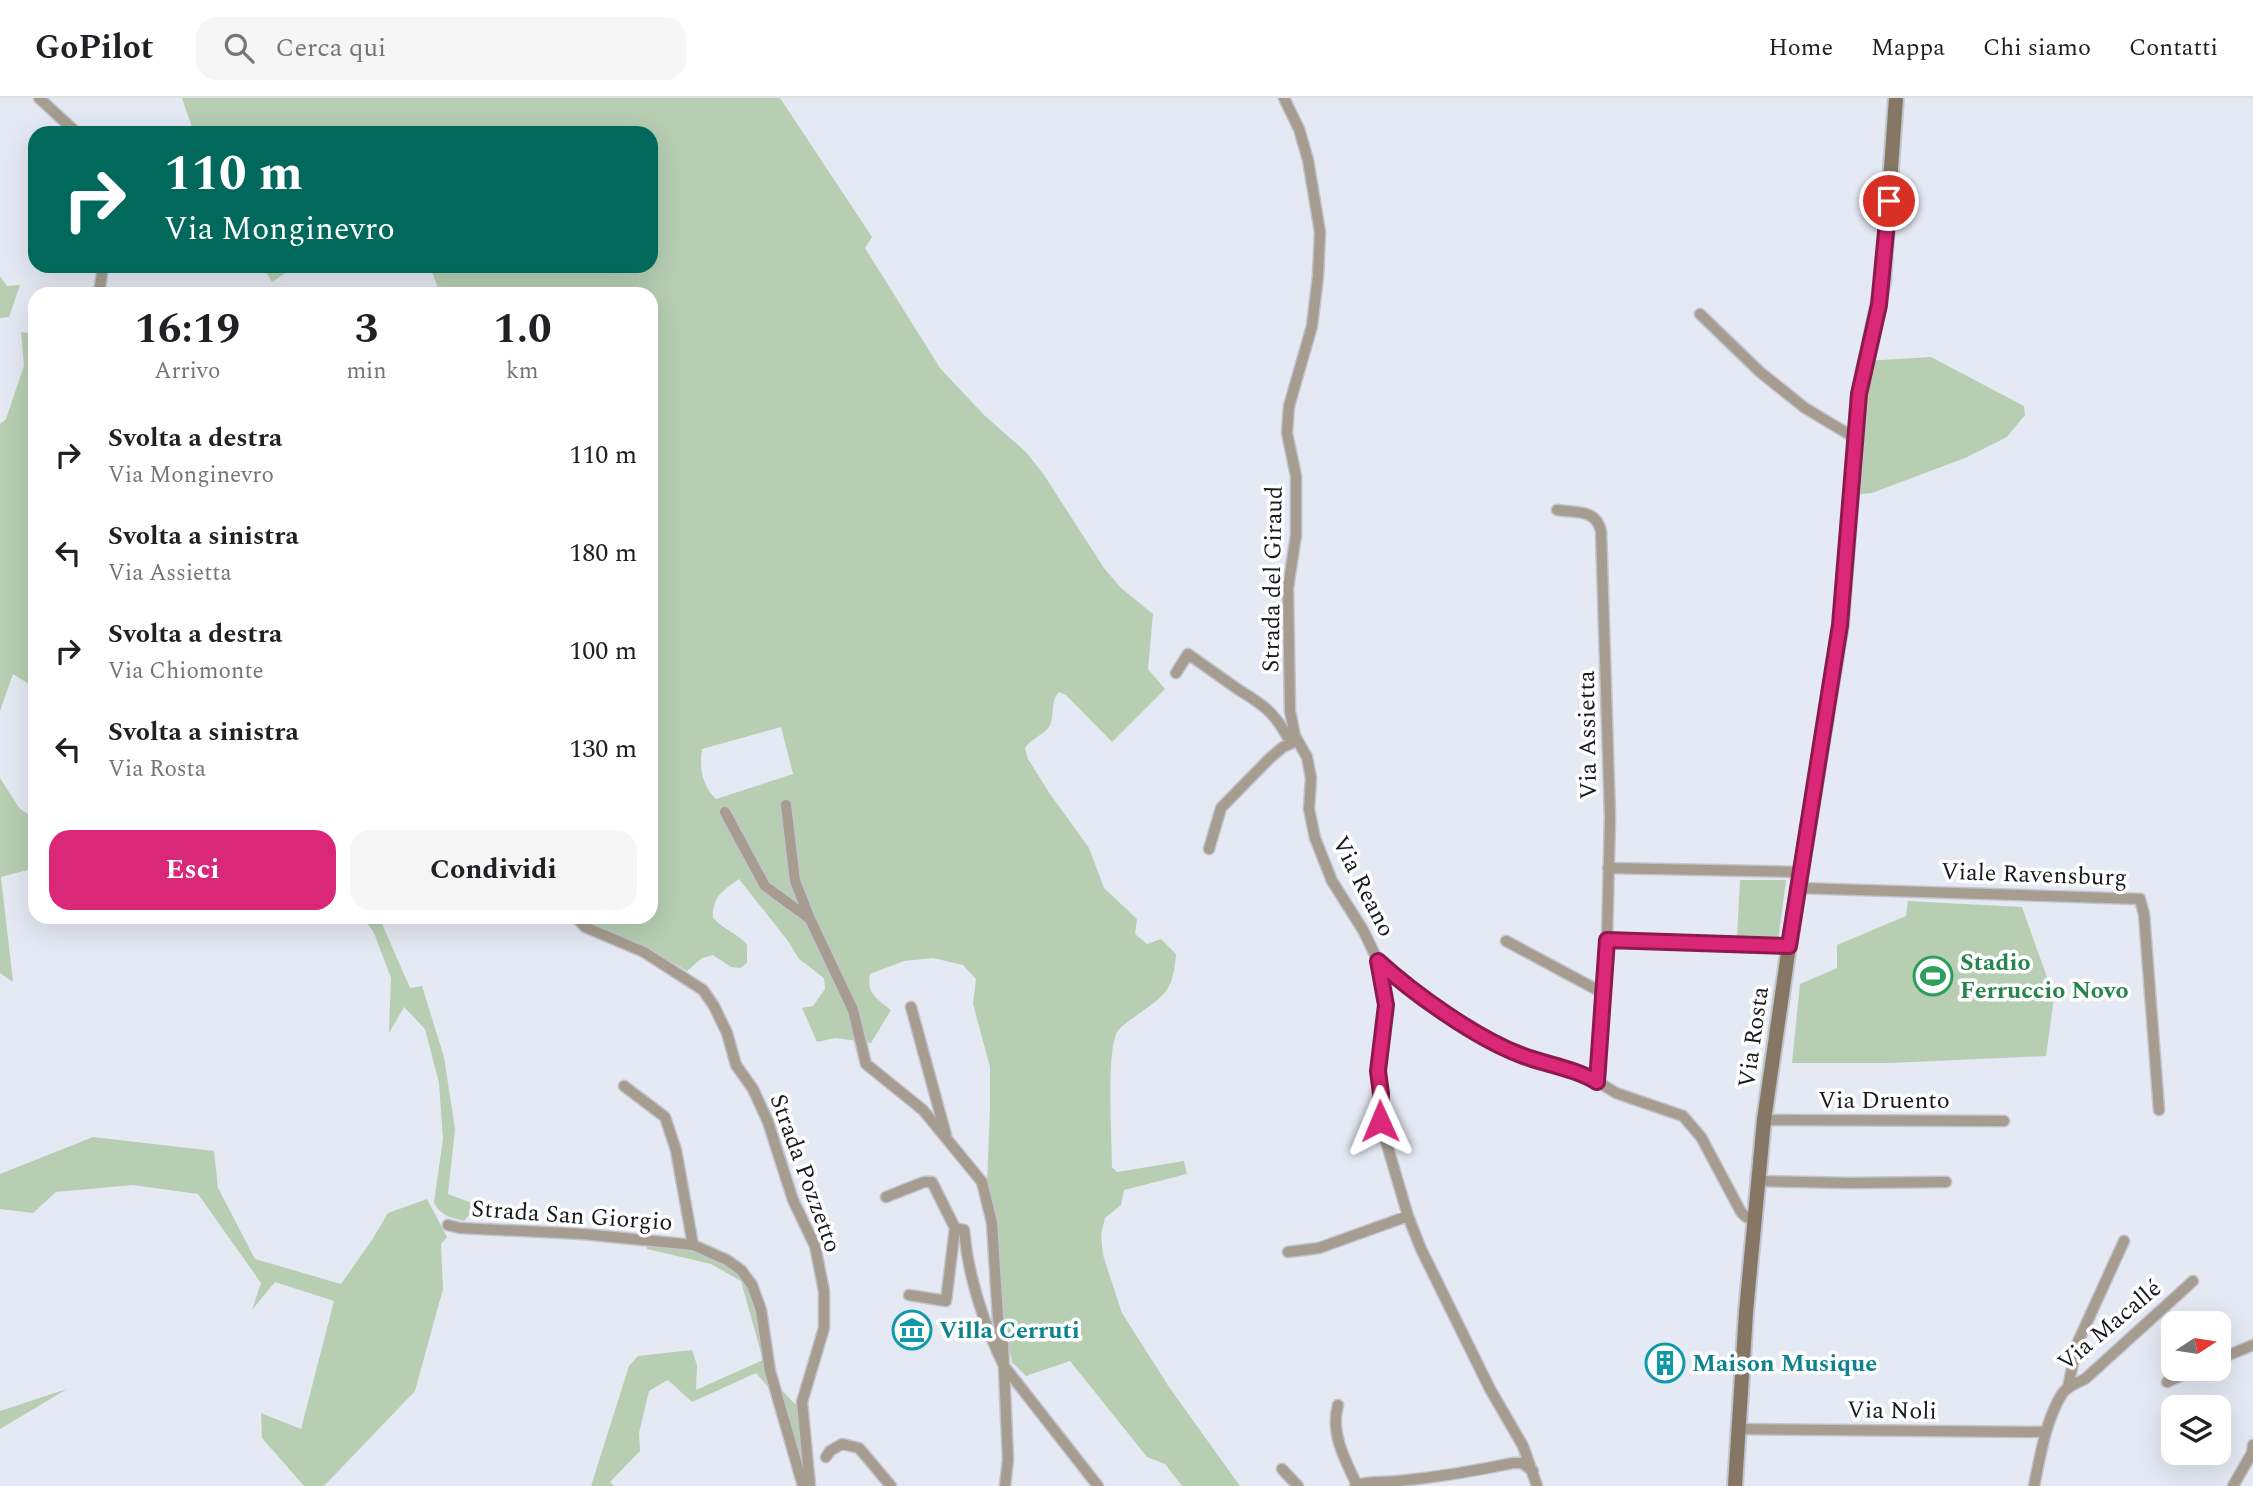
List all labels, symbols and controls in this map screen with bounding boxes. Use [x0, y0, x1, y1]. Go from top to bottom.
search box [196, 17, 686, 80]
text: GoPilot [35, 23, 154, 73]
text: Cerca qui [276, 28, 386, 68]
icon: search [220, 29, 258, 67]
text: Home [1768, 30, 1833, 66]
text: Mappa [1871, 30, 1945, 66]
text: Chi siamo [1983, 30, 2091, 66]
text: Contatti [2129, 30, 2218, 66]
text: 110 m [164, 137, 303, 212]
icon: right [49, 154, 140, 245]
pin [1859, 171, 1919, 231]
icon: arrive [1870, 182, 1908, 220]
text: Via Monginevro [164, 205, 395, 254]
text: 16:19 [134, 298, 240, 361]
text: 3 [355, 298, 378, 361]
text: 1.0 [493, 298, 552, 361]
text: Arrivo [154, 354, 220, 389]
text: min [346, 354, 387, 389]
text: km [506, 354, 539, 389]
text: Svolta a destra [108, 418, 282, 458]
text: 110 m [569, 435, 637, 475]
icon: right [49, 436, 87, 474]
text: Via Monginevro [108, 458, 274, 493]
street label: Strada del Giraud [1253, 485, 1293, 673]
text: Svolta a sinistra [108, 516, 299, 556]
text: 180 m [569, 533, 637, 573]
icon: left [49, 534, 87, 572]
text: Via Assietta [108, 556, 232, 591]
text: Svolta a destra [108, 614, 282, 654]
text: 100 m [569, 631, 637, 671]
icon: right [49, 632, 87, 670]
text: Via Chiomonte [108, 654, 264, 689]
street label: Via Assietta [1569, 670, 1607, 800]
text: Svolta a sinistra [108, 712, 299, 752]
text: 130 m [569, 729, 637, 769]
icon: left [49, 730, 87, 768]
text: Via Rosta [108, 752, 206, 787]
button: Esci [49, 830, 336, 910]
button: Condividi [350, 830, 637, 910]
street label: Via Reano [1322, 830, 1404, 943]
street label: Viale Ravensburg [1940, 854, 2128, 896]
place label: Stadio Ferruccio Novo [1960, 945, 2129, 1009]
sports icon: Stadio Ferruccio Novo [1912, 955, 1954, 997]
street label: Via Rosta [1729, 984, 1779, 1090]
street label: Via Druento [1818, 1083, 1950, 1119]
position arrow [1343, 1084, 1417, 1158]
street label: Strada Pozzetto [760, 1089, 850, 1258]
street label: Strada San Giorgio [470, 1191, 674, 1241]
street label: Via Macallé [2050, 1271, 2170, 1380]
museum icon: Villa Cerruti [891, 1309, 933, 1351]
north arrow [2161, 1311, 2231, 1381]
map controls [2161, 1311, 2231, 1465]
place label: Villa Cerruti [939, 1313, 1080, 1349]
building icon: Maison Musique [1644, 1342, 1686, 1384]
place label: Maison Musique [1692, 1346, 1877, 1382]
street label: Via Noli [1847, 1392, 1937, 1430]
button: layers [2161, 1395, 2231, 1465]

